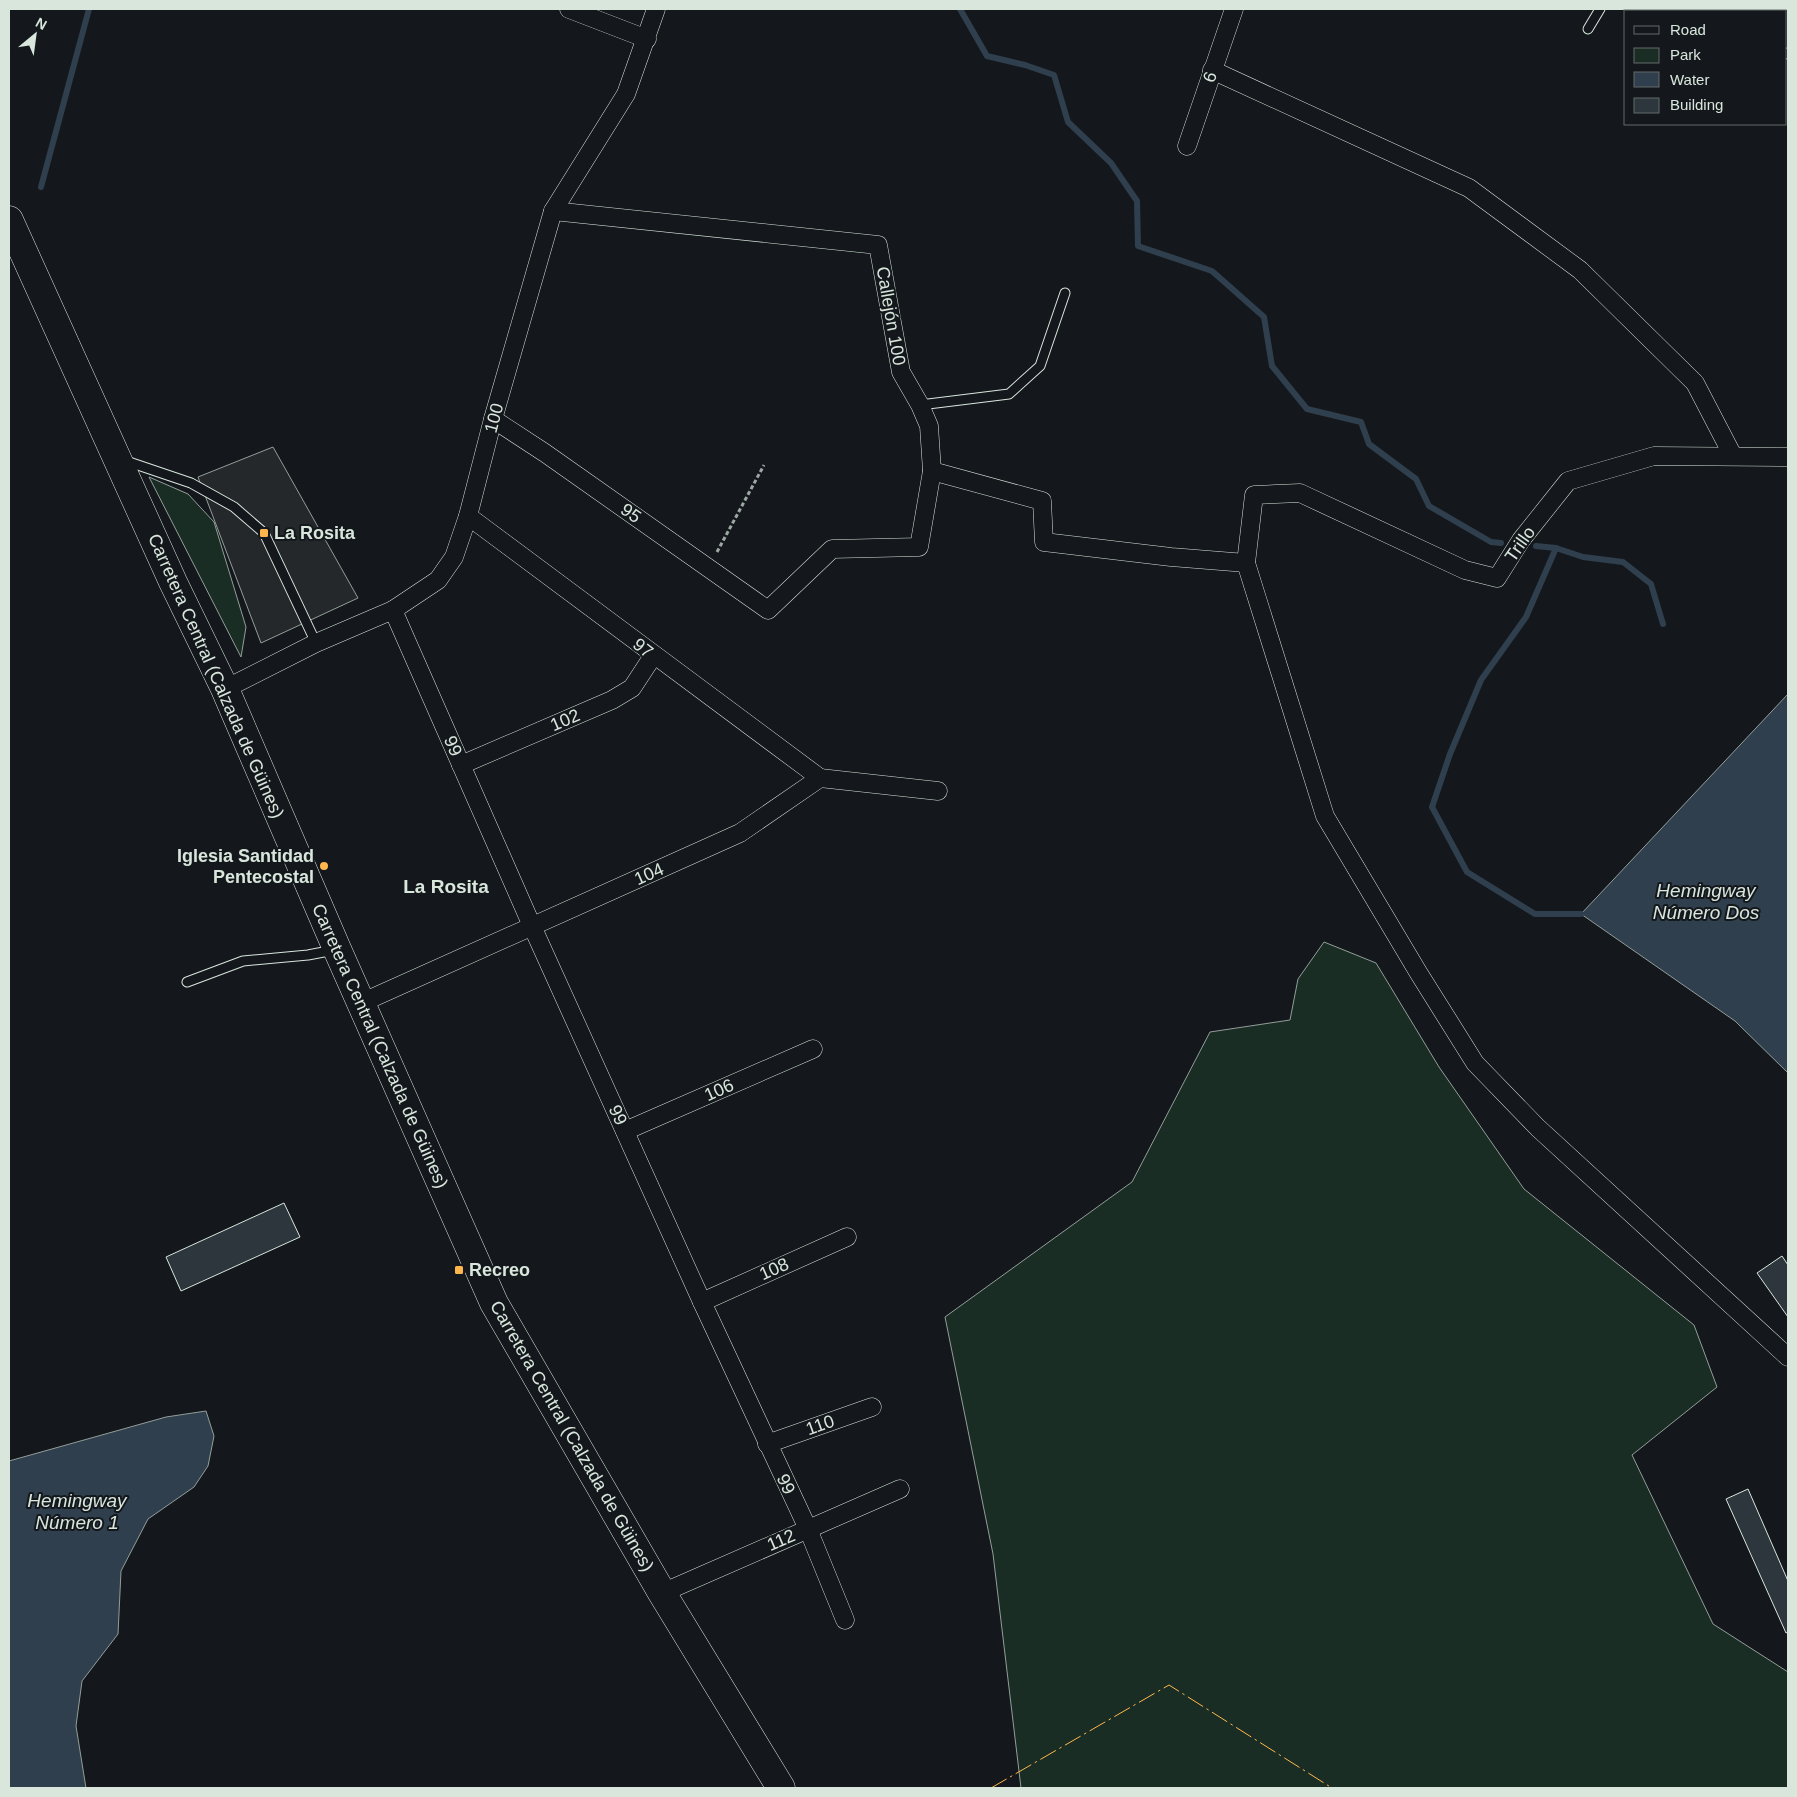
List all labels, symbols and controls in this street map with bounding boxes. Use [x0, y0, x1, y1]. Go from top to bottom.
north arrow [10, 10, 60, 60]
legend [1624, 10, 1787, 125]
text: N [33, 14, 50, 33]
text: Road [1670, 21, 1706, 38]
text: Park [1670, 46, 1701, 63]
street label: 6 [1199, 69, 1221, 85]
text: Water [1670, 71, 1709, 88]
text: Building [1670, 96, 1723, 113]
street label: Callejón 100 [872, 265, 910, 367]
street label: 100 [480, 401, 508, 435]
street label: 95 [617, 499, 645, 527]
place label: La Rosita [274, 523, 356, 543]
street label: Trillo [1501, 523, 1539, 565]
marker: La Rosita [258, 527, 270, 539]
street label: Carretera Central (Calzada de Güines) [144, 531, 288, 821]
street label: 97 [629, 634, 657, 662]
street label: 102 [547, 705, 583, 735]
street label: 99 [440, 733, 466, 759]
place label: Iglesia Santidad Pentecostal [177, 846, 314, 887]
street label: 104 [631, 859, 667, 889]
marker: Iglesia Santidad Pentecostal [318, 860, 330, 872]
district label: La Rosita [403, 876, 489, 897]
water label: Hemingway Número Dos [1653, 880, 1760, 923]
street label: Carretera Central (Calzada de Güines) [308, 901, 452, 1191]
street label: 106 [701, 1075, 737, 1105]
street label: 99 [605, 1102, 631, 1128]
street label: 108 [756, 1254, 792, 1284]
place label: Recreo [469, 1260, 530, 1280]
marker: Recreo [453, 1264, 465, 1276]
street label: Carretera Central (Calzada de Güines) [486, 1297, 658, 1575]
street label: 110 [803, 1411, 837, 1439]
street label: 99 [773, 1471, 799, 1497]
water label: Hemingway Número 1 [27, 1490, 128, 1533]
street label: 112 [764, 1525, 798, 1555]

